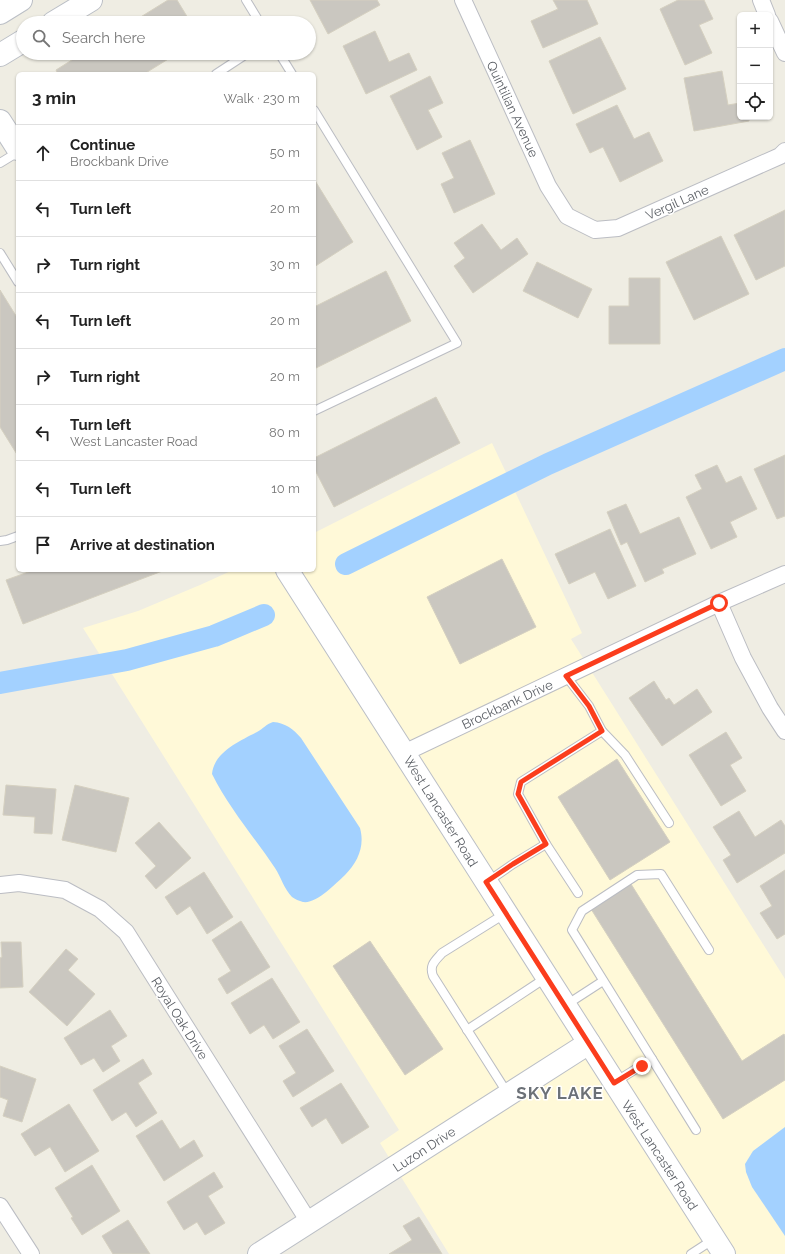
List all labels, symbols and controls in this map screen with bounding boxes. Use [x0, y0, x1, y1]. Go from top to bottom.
map controls [737, 12, 773, 120]
button: + [737, 12, 773, 48]
search box [16, 16, 316, 60]
icon: search [30, 27, 52, 49]
text: Search here [62, 29, 145, 47]
button: − [737, 48, 773, 84]
street label: Quintilian Avenue [484, 59, 542, 160]
button: locate [737, 84, 773, 120]
text: 3 min [32, 88, 76, 108]
text: Walk · 230 m [224, 91, 300, 106]
text: Continue [70, 136, 135, 154]
icon: ahead [32, 142, 54, 164]
text: 50 m [270, 145, 300, 160]
text: Brockbank Drive [70, 154, 169, 169]
street label: Vergil Lane [643, 182, 711, 223]
icon: left [32, 198, 54, 220]
text: Turn left [70, 200, 131, 218]
text: 20 m [270, 201, 300, 216]
icon: right [32, 254, 54, 276]
text: Turn right [70, 256, 140, 274]
text: 30 m [270, 257, 300, 272]
icon: left [32, 310, 54, 332]
text: Turn left [70, 312, 131, 330]
text: 20 m [270, 313, 300, 328]
icon: right [32, 366, 54, 388]
text: Turn right [70, 368, 140, 386]
text: 20 m [270, 369, 300, 384]
text: Turn left [70, 416, 131, 434]
icon: left [32, 422, 54, 444]
text: 80 m [269, 425, 300, 440]
text: West Lancaster Road [70, 434, 198, 449]
icon: left [32, 478, 54, 500]
text: Turn left [70, 480, 131, 498]
text: 10 m [271, 481, 300, 496]
icon: arrive [32, 534, 54, 556]
text: Arrive at destination [70, 536, 215, 554]
route start [710, 594, 728, 612]
street label: Brockbank Drive [459, 677, 555, 732]
street label: West Lancaster Road [400, 753, 481, 869]
street label: Royal Oak Drive [148, 974, 211, 1062]
route end [633, 1057, 651, 1075]
district label: SKY LAKE [516, 1083, 604, 1103]
street label: West Lancaster Road [619, 1098, 701, 1213]
street label: Luzon Drive [390, 1124, 459, 1175]

